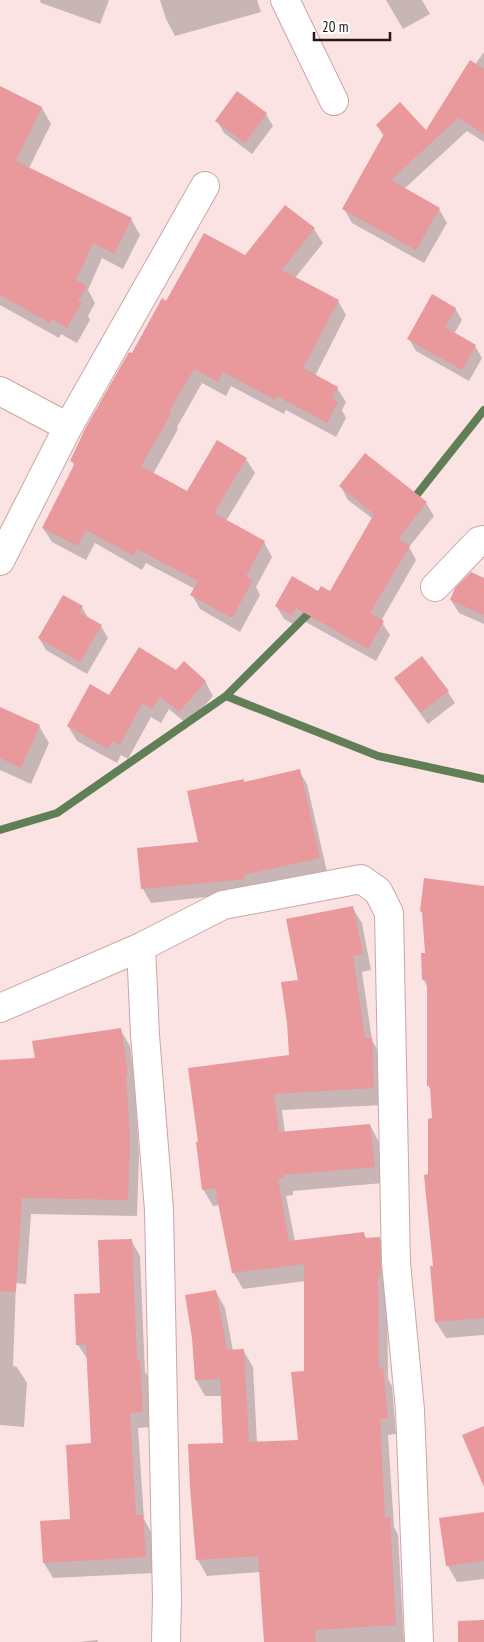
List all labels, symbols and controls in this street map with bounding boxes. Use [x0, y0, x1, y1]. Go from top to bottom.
scale bar [314, 10, 390, 42]
text: 20 m [322, 17, 348, 36]

